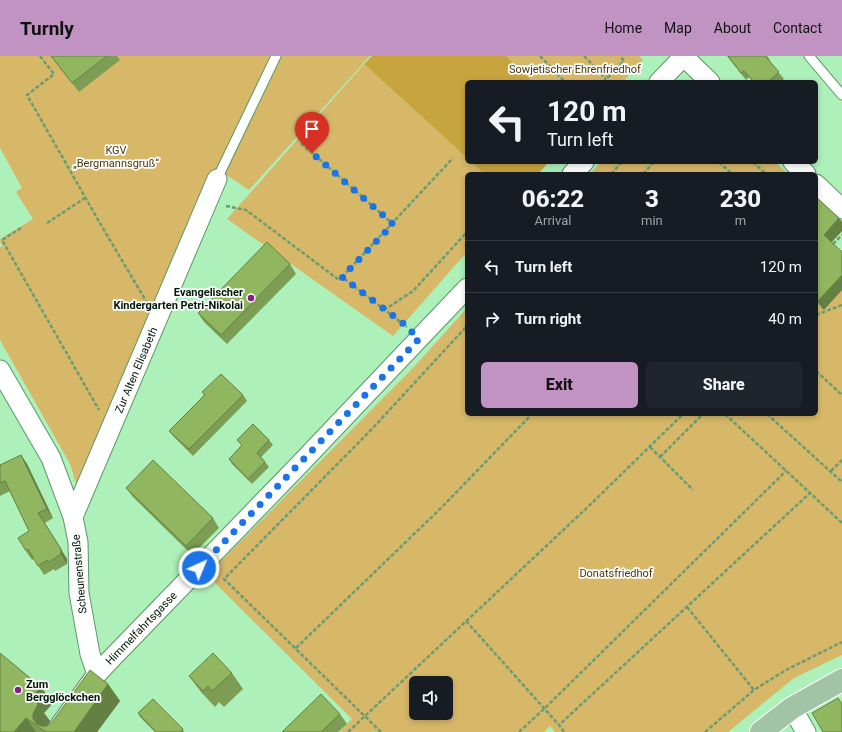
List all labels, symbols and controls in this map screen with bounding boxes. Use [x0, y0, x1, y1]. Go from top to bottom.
text: Turnly [20, 17, 74, 40]
text: Home [604, 20, 642, 36]
text: Map [664, 20, 692, 36]
text: About [714, 20, 751, 36]
text: Contact [773, 20, 822, 36]
park label: Sowjetischer Ehrenfriedhof [509, 63, 641, 76]
text: 120 m [547, 95, 626, 128]
icon: left [481, 96, 533, 148]
pin [295, 112, 329, 153]
icon: arrive [301, 118, 323, 140]
text: Turn left [547, 129, 613, 150]
park label: KGV „Bergmannsgruß“ [73, 144, 159, 170]
text: 06:22 [522, 185, 584, 213]
text: 3 [645, 185, 659, 213]
text: 230 [720, 185, 761, 213]
text: Arrival [535, 213, 571, 228]
text: min [641, 213, 663, 228]
text: m [735, 213, 746, 228]
icon: left [481, 256, 503, 278]
text: Turn left [515, 258, 572, 276]
text: 120 m [760, 258, 802, 276]
place label: Evangelischer Kindergarten Petri-Nikolai [113, 286, 243, 312]
marker: Evangelischer Kindergarten Petri-Nikolai [246, 293, 256, 303]
icon: right [481, 308, 503, 330]
text: Turn right [515, 310, 581, 328]
text: 40 m [768, 310, 802, 328]
street label: Zur Alten Elisabeth [112, 325, 160, 415]
button: Exit [481, 362, 638, 408]
button: Share [646, 362, 802, 408]
street label: Scheunenstraße [70, 534, 89, 614]
position arrow [178, 547, 220, 589]
park label: Donatsfriedhof [579, 567, 653, 580]
street label: Himmelfahrtsgasse [103, 589, 180, 668]
map controls [409, 676, 453, 720]
button: sound [409, 676, 453, 720]
place label: Zum Bergglöckchen [26, 678, 100, 704]
marker: Zum Bergglöckchen [13, 685, 23, 695]

